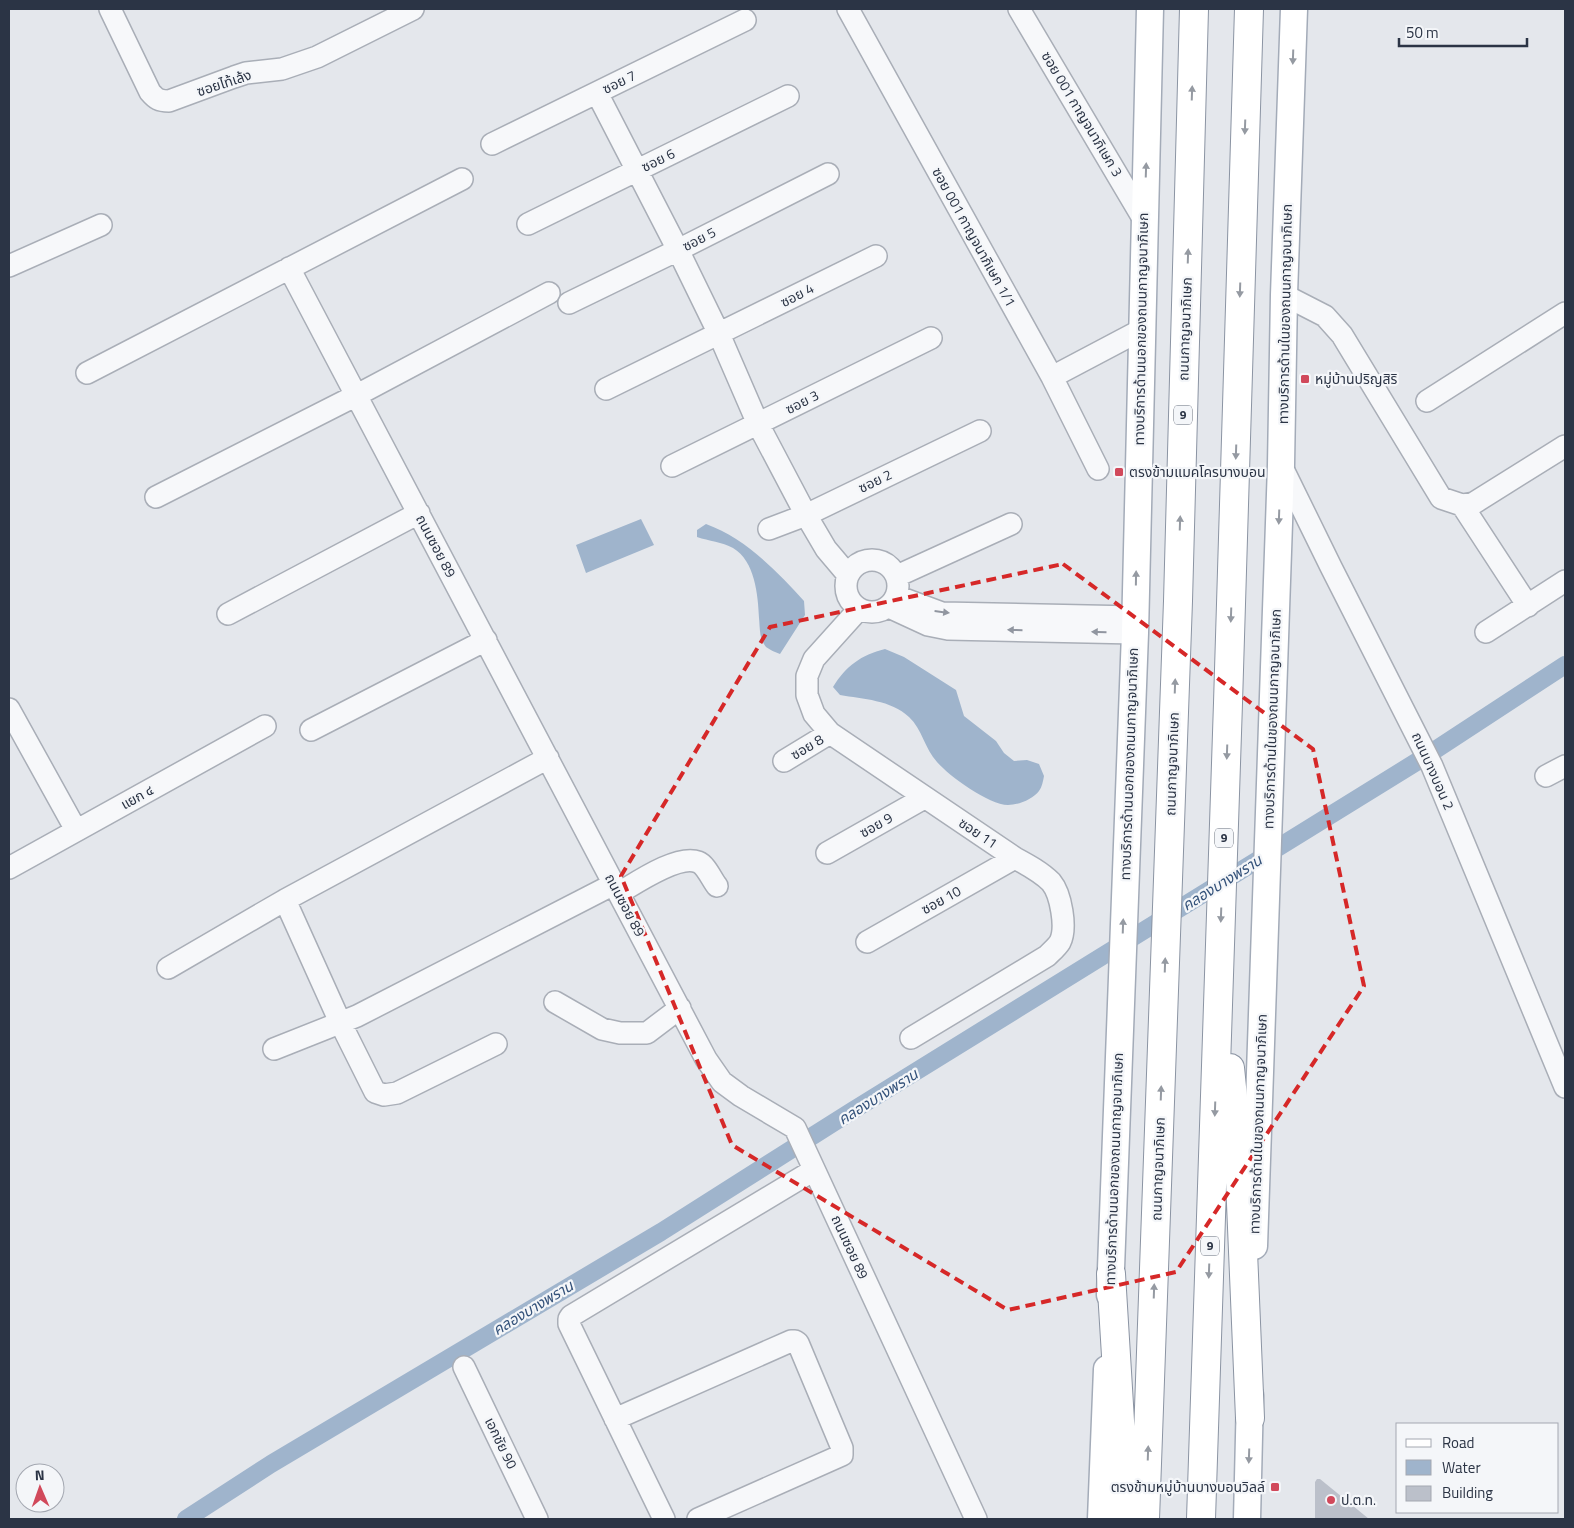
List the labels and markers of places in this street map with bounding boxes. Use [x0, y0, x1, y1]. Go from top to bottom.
place label: หมู่บ้านปริญสิริ [1315, 368, 1398, 389]
marker: หมู่บ้านปริญสิริ [1299, 373, 1311, 385]
place label: ตรงข้ามแมคโครบางบอน [1129, 461, 1266, 482]
marker: ตรงข้ามแมคโครบางบอน [1113, 466, 1125, 478]
place label: ตรงข้ามหมู่บ้านบางบอนวิลล์ [1111, 1476, 1265, 1497]
marker: ตรงข้ามหมู่บ้านบางบอนวิลล์ [1269, 1481, 1281, 1493]
place label: ป.ต.ท. [1341, 1489, 1376, 1510]
marker: ป.ต.ท. [1325, 1494, 1337, 1506]

